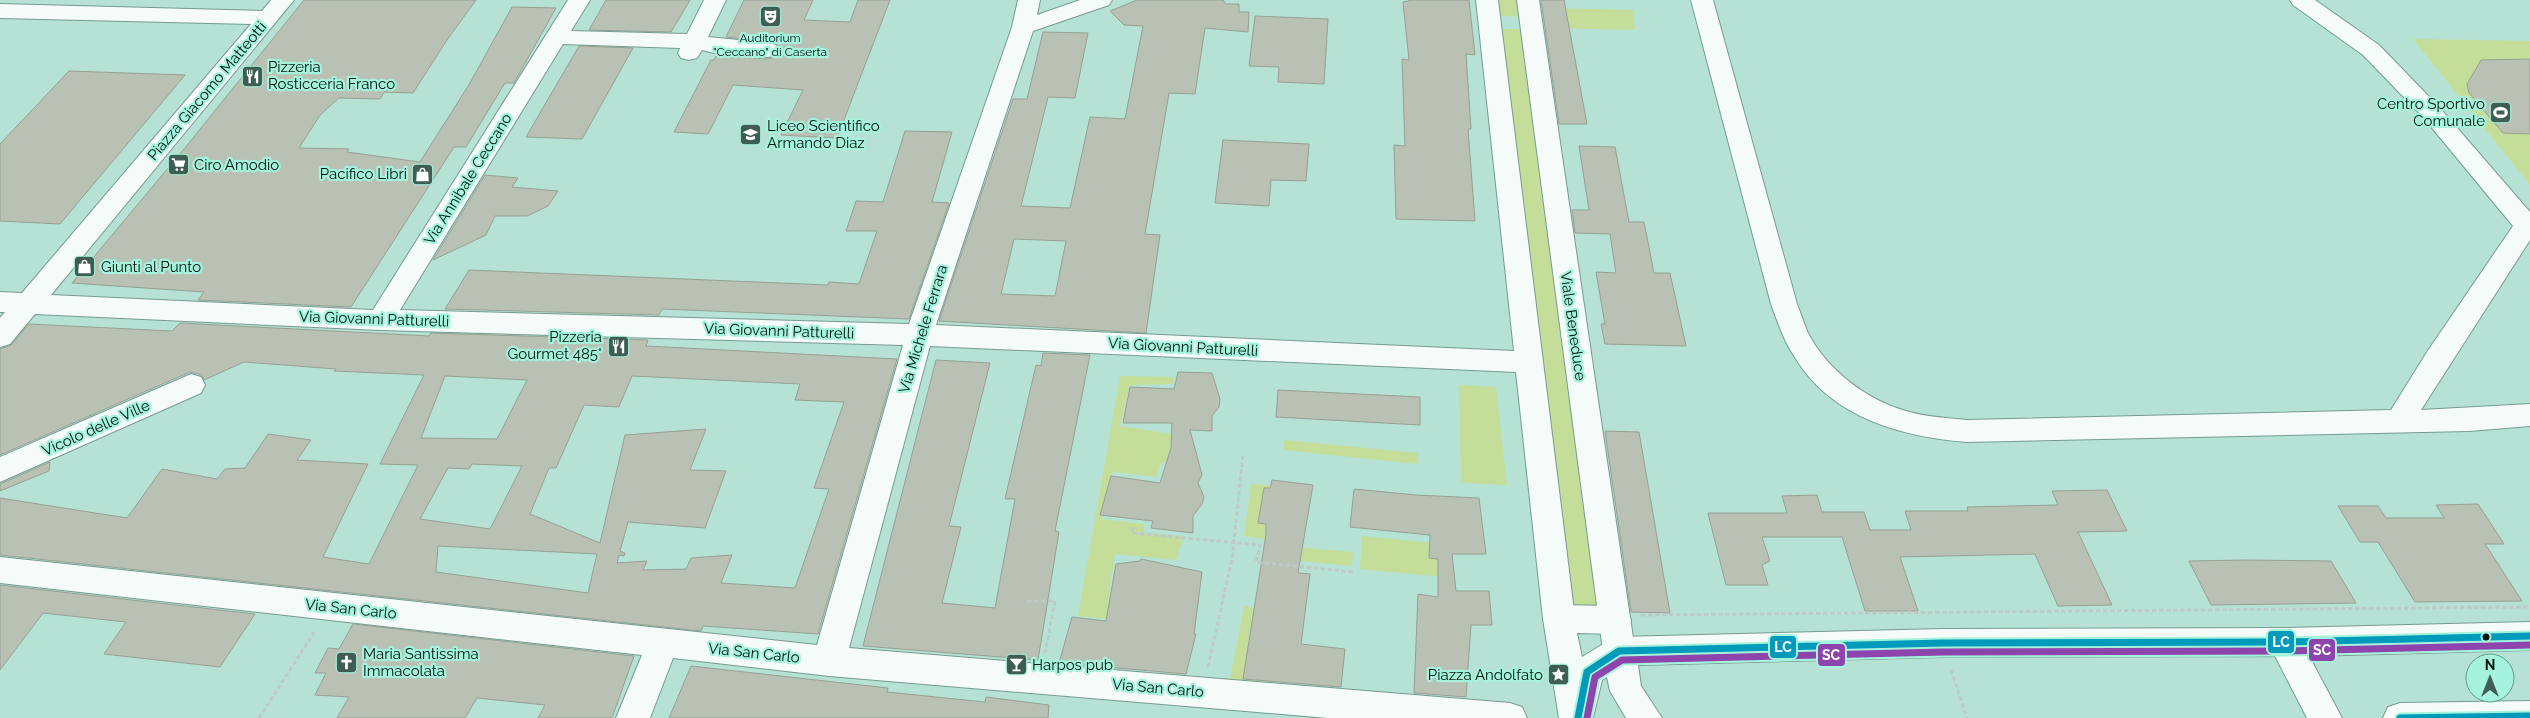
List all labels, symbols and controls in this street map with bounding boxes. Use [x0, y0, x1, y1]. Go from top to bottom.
theatre icon: Auditorium "Ceccano" di Caserta [758, 5, 782, 29]
street label: Piazza Giacomo Matteotti [144, 18, 270, 164]
place label: Auditorium "Ceccano" di Caserta [713, 31, 827, 59]
place label: Pizzeria Rosticceria Franco [268, 58, 395, 93]
restaurant icon: Pizzeria Rosticceria Franco [240, 64, 264, 88]
place label: Centro Sportivo Comunale [2377, 95, 2485, 130]
sports icon: Centro Sportivo Comunale [2489, 101, 2513, 125]
street label: Via Annibale Ceccano [420, 110, 516, 248]
place label: Liceo Scientifico Armando Diaz [767, 117, 880, 152]
school or university icon: Liceo Scientifico Armando Diaz [739, 123, 763, 147]
supermarket icon: Ciro Amodio [166, 153, 190, 177]
place label: Ciro Amodio [194, 156, 279, 174]
shop icon: Pacifico Libri [411, 162, 435, 186]
place label: Pacifico Libri [320, 165, 407, 183]
shop icon: Giunti al Punto [73, 255, 97, 279]
place label: Giunti al Punto [101, 258, 201, 276]
street label: Via Michele Ferrara [895, 262, 951, 396]
street label: Viale Beneduce [1556, 270, 1590, 382]
street label: Via Giovanni Patturelli [299, 307, 449, 331]
street label: Via Giovanni Patturelli [704, 319, 854, 343]
place label: Pizzeria Gourmet 485° [508, 328, 602, 363]
restaurant icon: Pizzeria Gourmet 485° [606, 334, 630, 358]
street label: Via Giovanni Patturelli [1107, 334, 1259, 360]
street label: Vicolo delle Ville [39, 396, 153, 460]
street label: Via San Carlo [304, 595, 398, 623]
line badge: LC [2267, 630, 2295, 654]
unlabelled marker [2481, 632, 2491, 642]
text: LC [2272, 634, 2290, 650]
line badge: LC [1769, 635, 1797, 659]
line badge: SC [2308, 638, 2336, 662]
street label: Via San Carlo [707, 639, 801, 667]
text: LC [1774, 639, 1792, 655]
text: SC [2313, 642, 2331, 658]
line badge: SC [1817, 643, 1846, 667]
place label: Maria Santissima Immacolata [363, 645, 479, 680]
text: SC [1822, 647, 1840, 663]
church icon: Maria Santissima Immacolata [335, 651, 359, 675]
bar icon: Harpos pub [1004, 653, 1028, 677]
north arrow [2465, 653, 2515, 703]
place label: Harpos pub [1032, 656, 1113, 674]
text: N [2485, 657, 2495, 673]
place icon: Piazza Andolfato [1547, 663, 1571, 687]
place label: Piazza Andolfato [1428, 666, 1543, 684]
street label: Via San Carlo [1111, 675, 1205, 701]

